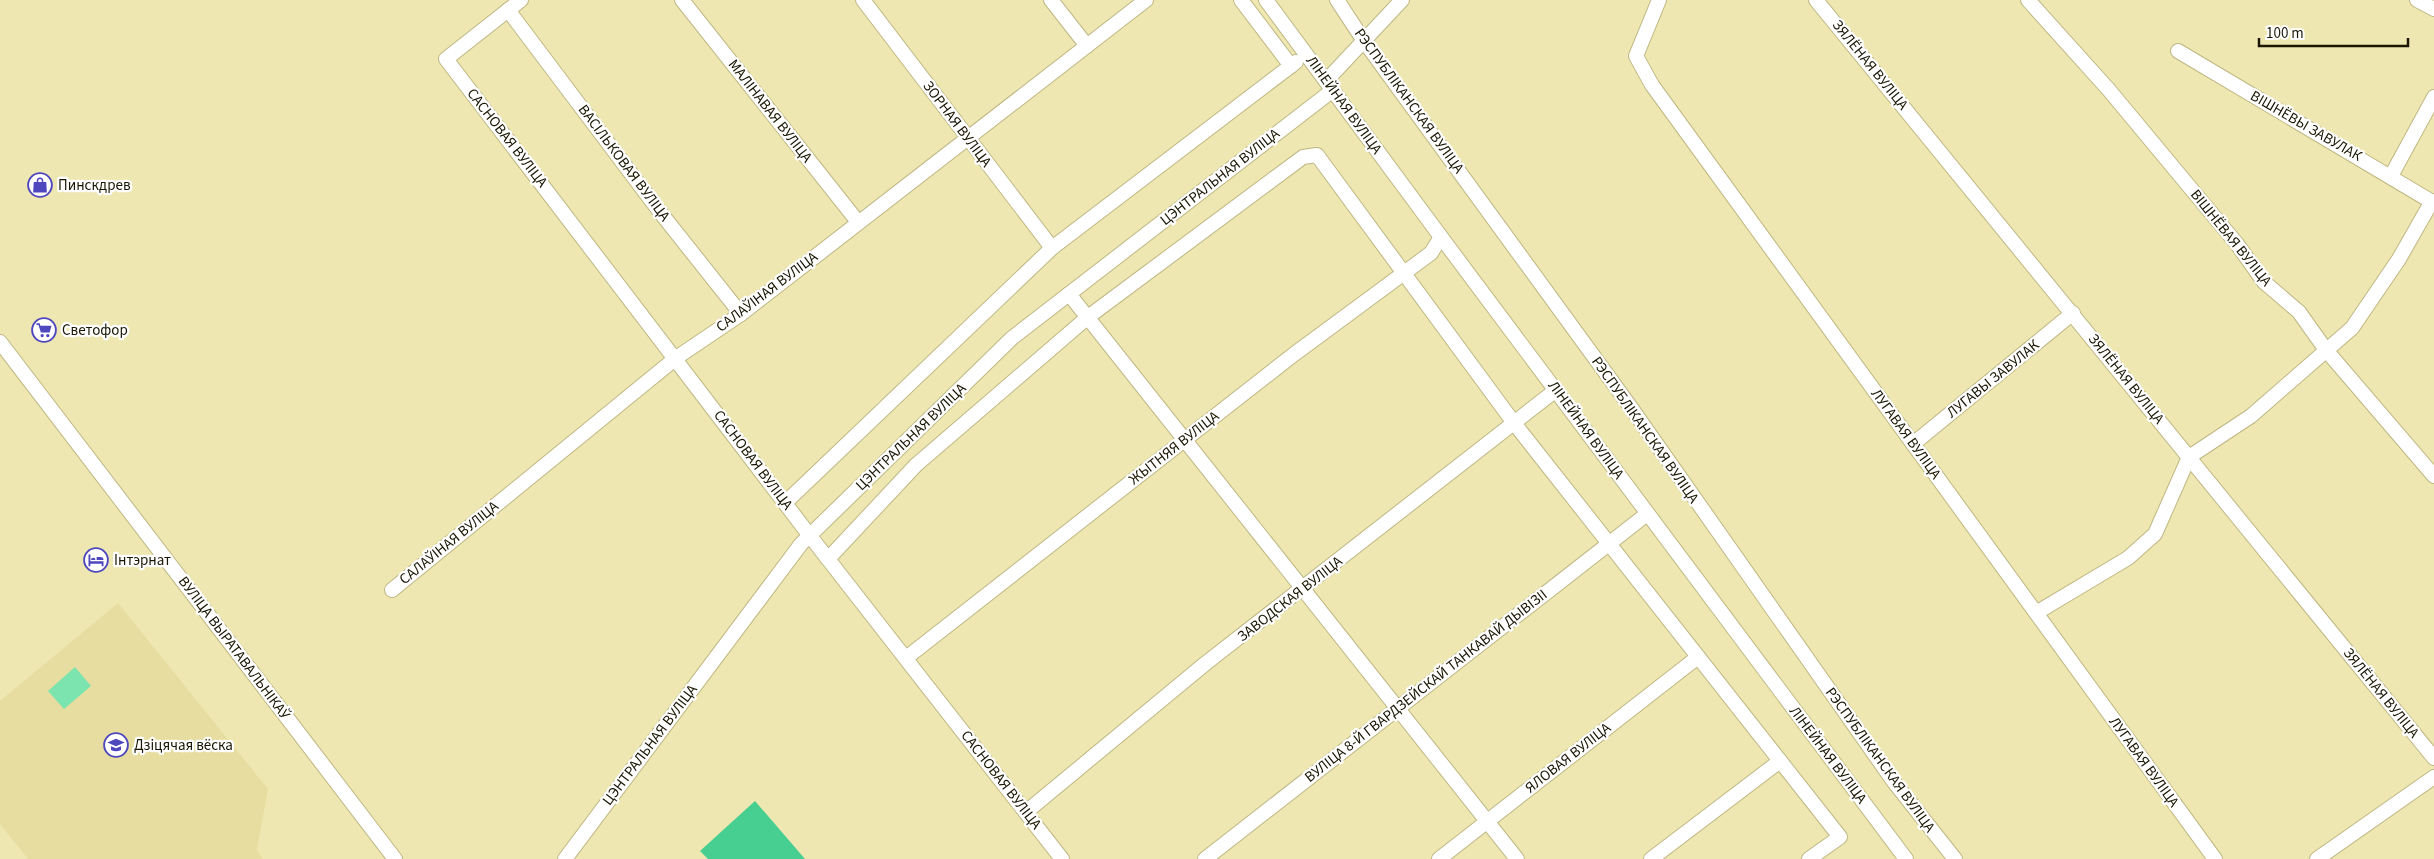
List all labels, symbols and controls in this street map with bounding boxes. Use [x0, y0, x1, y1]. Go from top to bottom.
street label: ЗЯЛЁНАЯ ВУЛІЦА [1827, 15, 1914, 115]
scale bar [2259, 15, 2408, 47]
text: 100 m [2266, 23, 2304, 44]
street label: РЭСПУБЛІКАНСКАЯ ВУЛІЦА [1349, 24, 1469, 179]
street label: ЛІНЕЙНАЯ ВУЛІЦА [1301, 51, 1387, 159]
street label: МАЛІНАВАЯ ВУЛІЦА [723, 55, 818, 168]
street label: ЗОРНАЯ ВУЛІЦА [918, 76, 997, 172]
street label: САСНОВАЯ ВУЛІЦА [462, 84, 553, 193]
street label: ВІШНЁВЫ ЗАВУЛАК [2246, 85, 2366, 167]
street label: ВАСІЛЬКОВАЯ ВУЛІЦА [573, 100, 675, 226]
street label: ЦЭНТРАЛЬНАЯ ВУЛІЦА [1156, 123, 1285, 230]
shop icon: Пинскдрев [27, 172, 53, 198]
place label: Пинскдрев [58, 175, 131, 196]
street label: ВІШНЁВАЯ ВУЛІЦА [2185, 185, 2277, 292]
street label: САЛАЎІНАЯ ВУЛІЦА [712, 246, 823, 337]
supermarket icon: Светофор [31, 317, 57, 343]
place label: Светофор [62, 320, 128, 341]
street label: ЗЯЛЁНАЯ ВУЛІЦА [2083, 329, 2170, 429]
street label: ЛУГАВЫ ЗАВУЛАК [1942, 335, 2044, 423]
street label: РЭСПУБЛІКАНСКАЯ ВУЛІЦА [1586, 352, 1704, 508]
street label: ЛІНЕЙНАЯ ВУЛІЦА [1543, 376, 1629, 484]
street label: ЦЭНТРАЛЬНАЯ ВУЛІЦА [851, 378, 972, 495]
street label: ЛУГАВАЯ ВУЛІЦА [1866, 384, 1947, 484]
street label: САСНОВАЯ ВУЛІЦА [708, 406, 798, 515]
street label: ЖЫТНЯЯ ВУЛІЦА [1124, 406, 1224, 490]
street label: САЛАЎІНАЯ ВУЛІЦА [395, 496, 504, 590]
hotel icon: Інтэрнат [83, 547, 109, 573]
place label: Інтэрнат [114, 550, 171, 571]
street label: ЗАВОДСКАЯ ВУЛІЦА [1233, 551, 1348, 647]
street label: ВУЛІЦА ВЫРАТАВАЛЬНІКАЎ [173, 572, 295, 724]
street label: ВУЛІЦА 8-Й ГВАРДЗЕЙСКАЙ ТАНКАВАЙ ДЫВІЗІІ [1300, 585, 1552, 787]
street label: ЗЯЛЁНАЯ ВУЛІЦА [2338, 643, 2425, 743]
street label: ЦЭНТРАЛЬНАЯ ВУЛІЦА [597, 679, 703, 810]
street label: РЭСПУБЛІКАНСКАЯ ВУЛІЦА [1820, 683, 1940, 838]
street label: ЛІНЕЙНАЯ ВУЛІЦА [1784, 702, 1872, 809]
street label: ЛУГАВАЯ ВУЛІЦА [2104, 712, 2185, 812]
street label: ЯЛОВАЯ ВУЛІЦА [1521, 717, 1616, 798]
street label: САСНОВАЯ ВУЛІЦА [956, 726, 1047, 835]
school or university icon: Дзіцячая вёска [103, 732, 129, 758]
place label: Дзіцячая вёска [134, 735, 233, 756]

